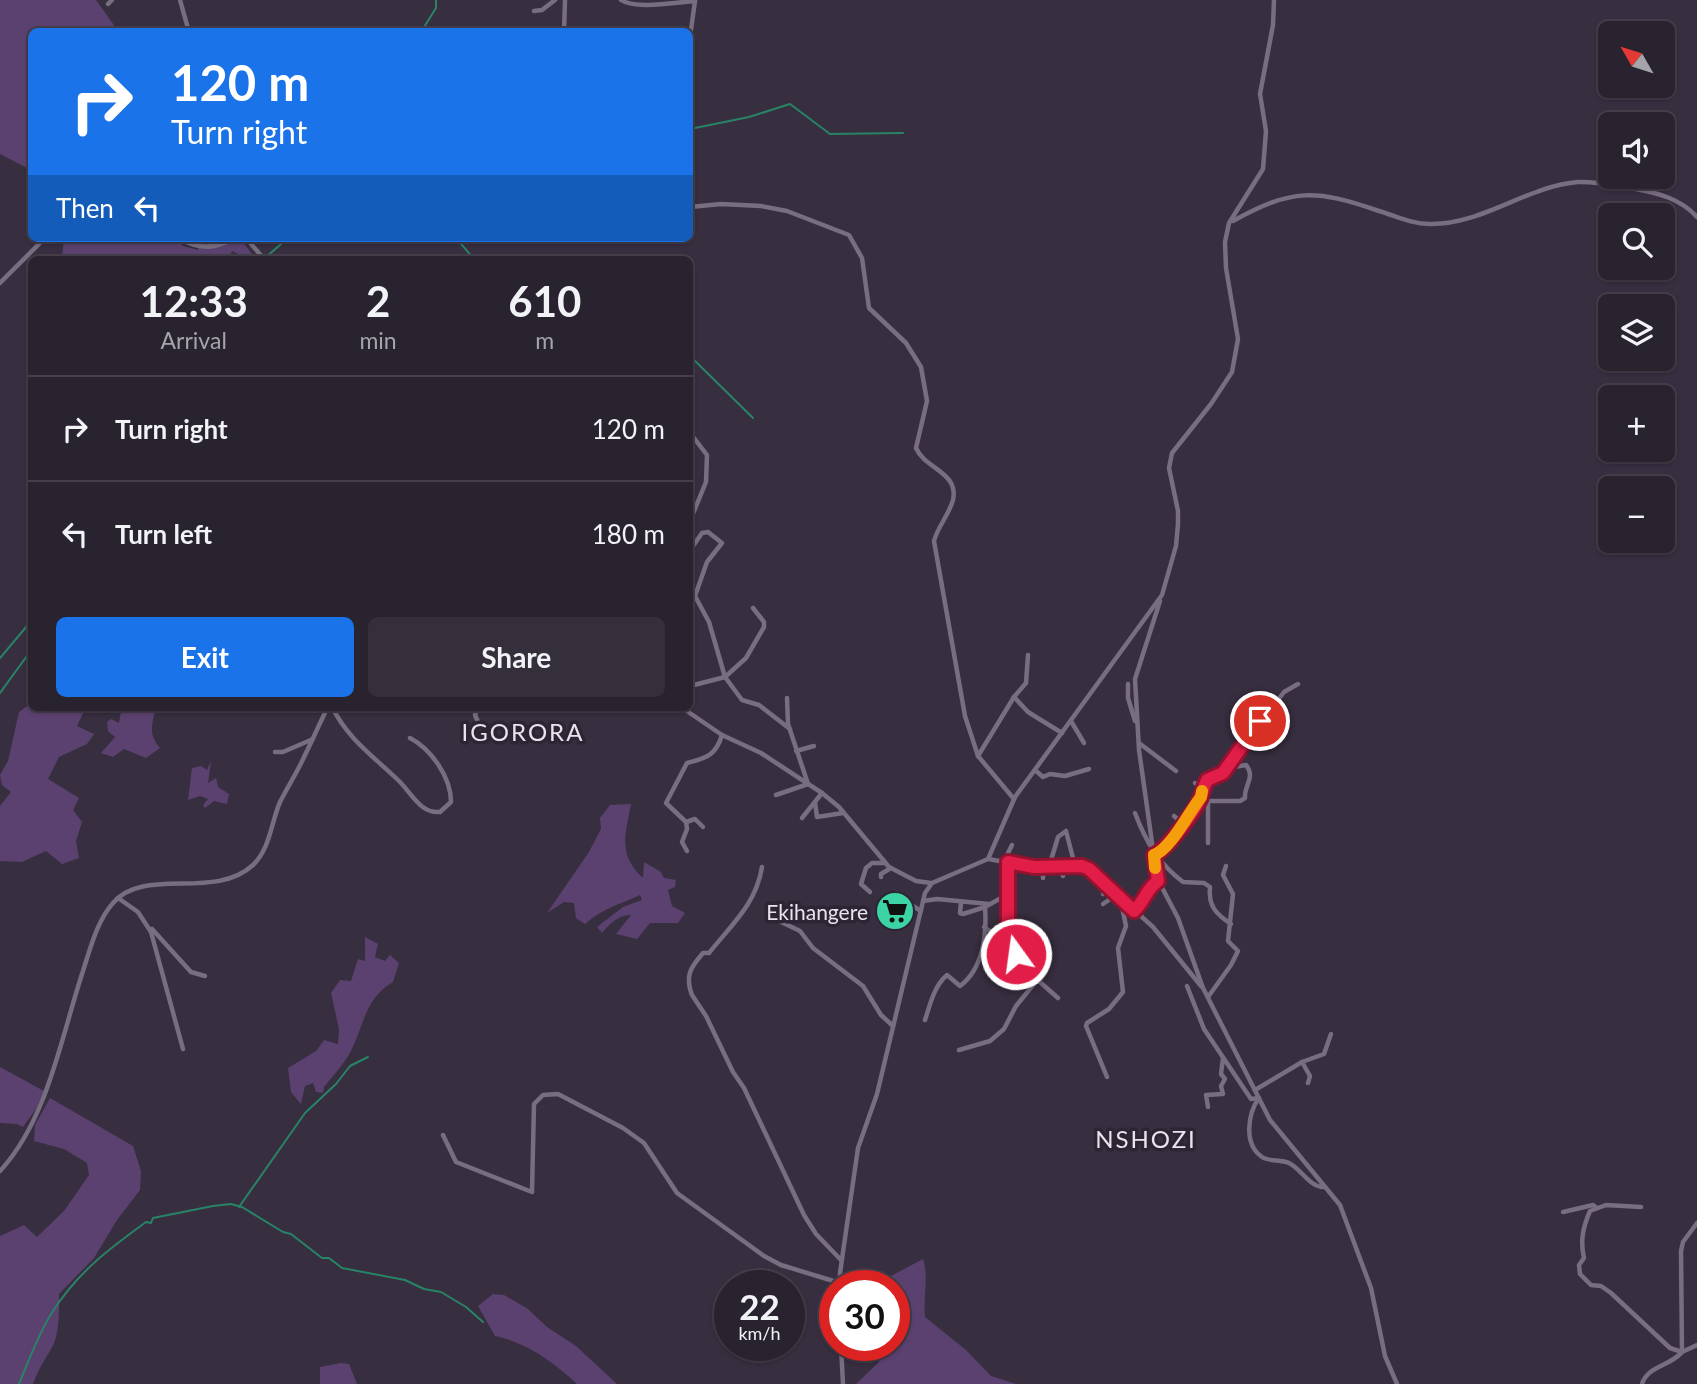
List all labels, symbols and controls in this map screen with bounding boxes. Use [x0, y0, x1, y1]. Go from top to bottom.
north arrow [1598, 21, 1675, 98]
map controls [1598, 21, 1675, 553]
text: 120 m [171, 53, 309, 111]
icon: right [56, 56, 147, 147]
text: Turn right [171, 112, 307, 151]
button: sound [1598, 112, 1675, 189]
icon: left [128, 189, 166, 227]
text: Then [56, 192, 114, 224]
button: search [1598, 203, 1675, 280]
text: 12:33 [140, 276, 248, 326]
text: 2 [366, 276, 390, 326]
text: 610 [508, 276, 581, 326]
button: layers [1598, 294, 1675, 371]
text: Arrival [161, 326, 227, 354]
text: min [359, 326, 397, 354]
text: m [535, 326, 554, 354]
button: + [1598, 385, 1675, 462]
icon: right [56, 410, 94, 448]
text: Turn right [115, 413, 228, 445]
text: 120 m [592, 413, 665, 445]
button: − [1598, 476, 1675, 553]
icon: left [56, 515, 94, 553]
text: Turn left [115, 518, 212, 550]
text: 180 m [592, 518, 665, 550]
button: Exit [56, 617, 354, 697]
button: Share [368, 617, 665, 697]
pin [1230, 691, 1290, 751]
icon: arrive [1241, 702, 1279, 740]
district label: IGORORA [462, 717, 584, 746]
supermarket icon: Ekihangere [874, 890, 916, 932]
place label: Ekihangere [766, 899, 868, 924]
position arrow [979, 917, 1053, 991]
district label: NSHOZI [1095, 1124, 1197, 1153]
speed limit sign: 30 [819, 1270, 910, 1361]
text: 22 [739, 1285, 780, 1327]
text: km/h [738, 1322, 781, 1344]

